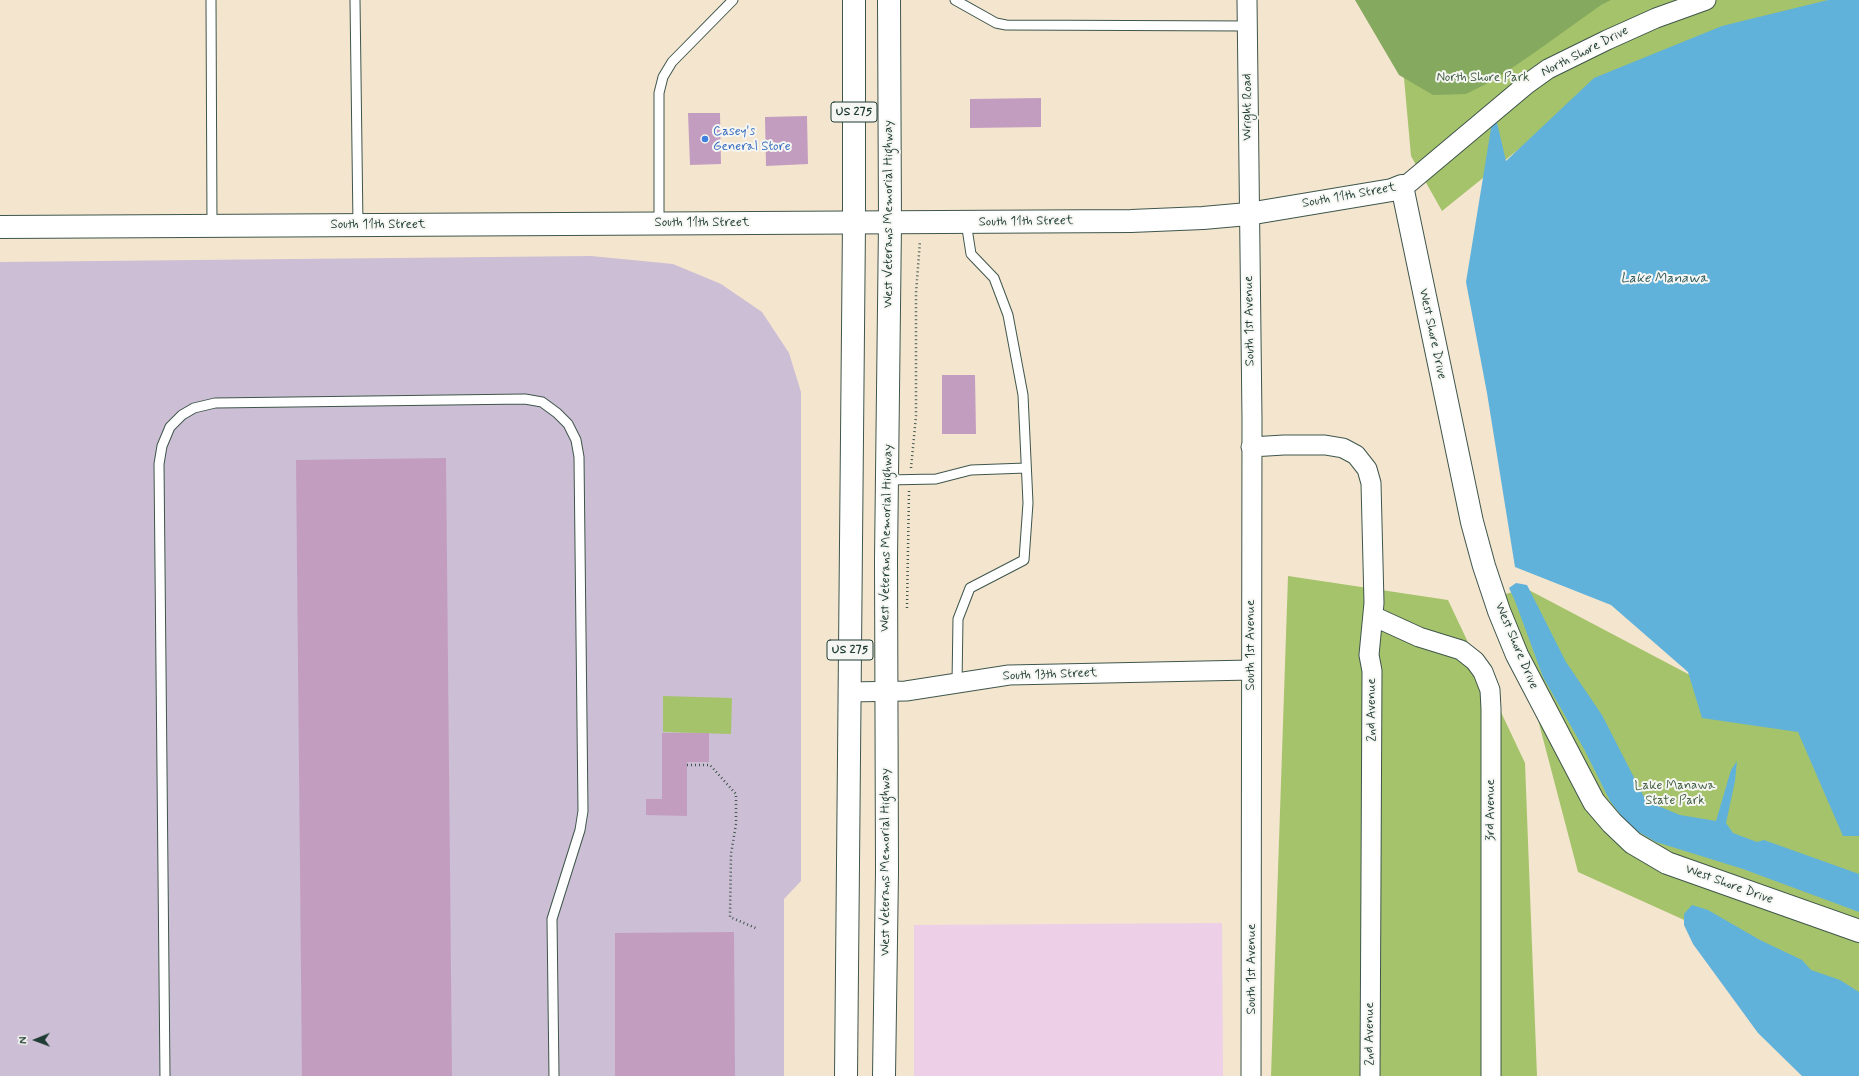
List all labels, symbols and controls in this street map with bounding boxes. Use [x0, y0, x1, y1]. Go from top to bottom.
street label: North Shore Drive [1539, 23, 1631, 81]
park label: North Shore Park [1436, 70, 1530, 86]
street label: Wright Road [1240, 73, 1256, 141]
road number: US 275 [831, 102, 877, 122]
street label: West Veterans Memorial Highway [881, 120, 897, 308]
place label: Casey's General Store [713, 124, 791, 155]
marker: Casey's General Store [700, 134, 710, 144]
street label: South 11th Street [1301, 180, 1397, 212]
street label: South 11th Street [978, 213, 1074, 231]
street label: South 11th Street [655, 215, 749, 231]
street label: South 11th Street [331, 217, 425, 233]
water label: Lake Manawa [1620, 271, 1708, 287]
street label: South 1st Avenue [1241, 275, 1259, 367]
street label: West Shore Drive [1415, 287, 1449, 381]
street label: West Veterans Memorial Highway [878, 444, 896, 632]
street label: South 1st Avenue [1243, 600, 1259, 690]
street label: West Shore Drive [1491, 600, 1541, 692]
road number: US 275 [827, 640, 873, 660]
street label: South 13th Street [1002, 666, 1098, 684]
street label: 2nd Avenue [1364, 678, 1380, 742]
street label: West Veterans Memorial Highway [878, 768, 894, 956]
park label: Lake Manawa State Park [1635, 778, 1715, 809]
street label: 3rd Avenue [1483, 779, 1499, 841]
street label: West Shore Drive [1683, 862, 1775, 908]
street label: South 1st Avenue [1244, 924, 1260, 1014]
street label: 2nd Avenue [1362, 1002, 1378, 1066]
north arrow [16, 1020, 56, 1060]
text: N [17, 1036, 31, 1044]

